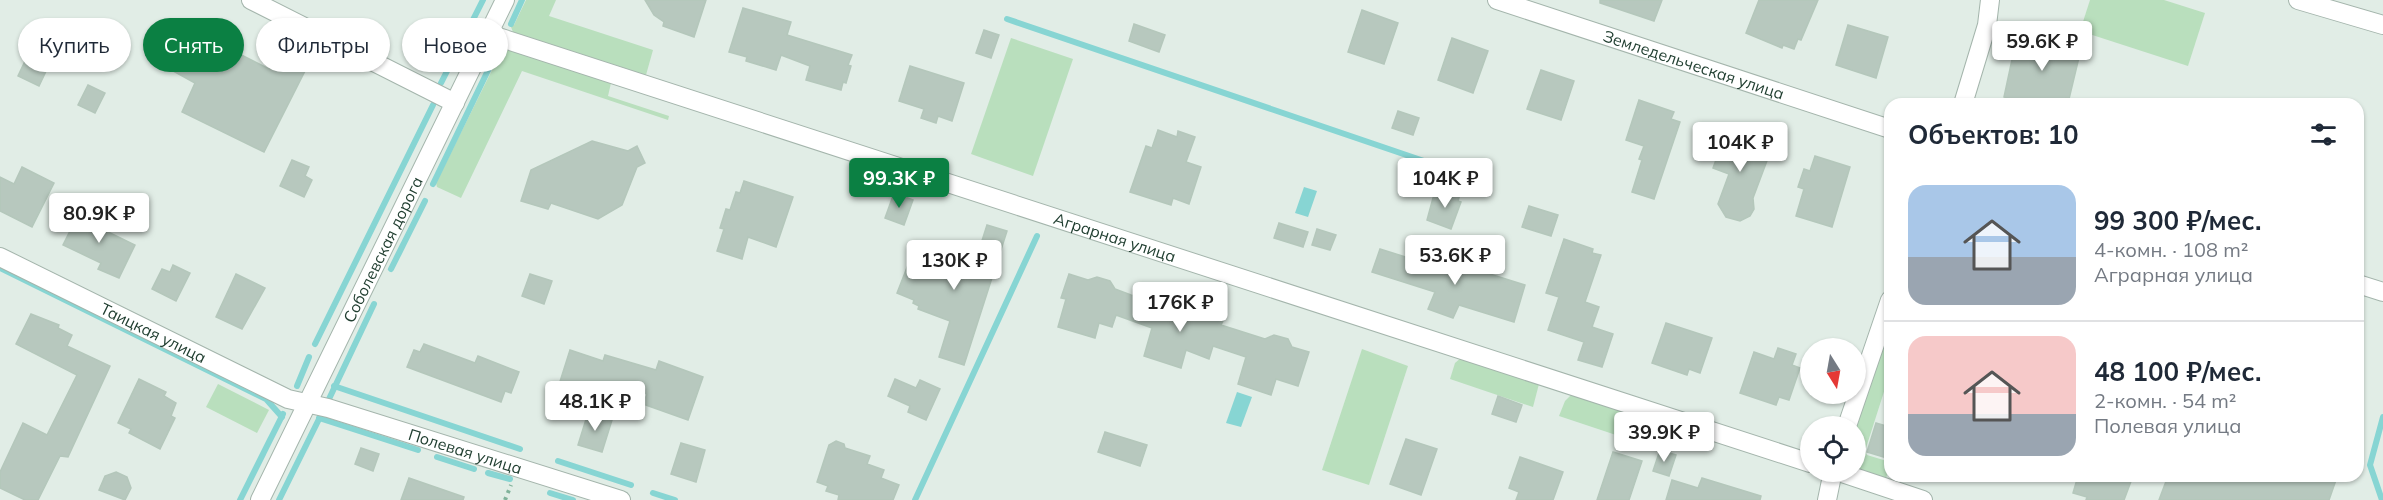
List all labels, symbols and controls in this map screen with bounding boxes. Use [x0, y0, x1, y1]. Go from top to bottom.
chip: Купить [18, 18, 131, 72]
chip: Снять [143, 18, 244, 72]
chip: Фильтры [256, 18, 390, 72]
chip: Новое [402, 18, 508, 72]
pin: 59.6K ₽ [1987, 21, 2097, 72]
street label: Земледельческая улица [1601, 26, 1787, 104]
text: 59.6K ₽ [2006, 28, 2078, 53]
text: Объектов: 10 [1908, 118, 2079, 151]
icon: filters [2307, 118, 2340, 151]
pin: 104K ₽ [1691, 122, 1789, 173]
text: 104K ₽ [1707, 129, 1773, 154]
pin: 99.3K ₽ [844, 158, 954, 209]
pin: 104K ₽ [1396, 158, 1494, 209]
text: 99.3K ₽ [863, 165, 935, 190]
text: 104K ₽ [1412, 165, 1478, 190]
street label: Соболевская дорога [339, 173, 427, 326]
pin: 80.9K ₽ [44, 193, 154, 244]
text: 80.9K ₽ [63, 200, 135, 225]
text: 99 300 ₽/мес. [2094, 204, 2261, 237]
street label: Аграрная улица [1051, 208, 1178, 266]
icon: home [1956, 209, 2028, 281]
pin: 53.6K ₽ [1400, 235, 1510, 286]
text: 4-комн. · 108 m² [2094, 237, 2248, 262]
pin: 130K ₽ [905, 240, 1003, 291]
text: 53.6K ₽ [1419, 242, 1491, 267]
text: 130K ₽ [921, 247, 987, 272]
text: Аграрная улица [2094, 262, 2253, 287]
pin: 176K ₽ [1131, 282, 1229, 333]
text: 176K ₽ [1147, 289, 1213, 314]
street label: Таицкая улица [97, 298, 210, 367]
north arrow [1800, 338, 1866, 404]
map controls [1800, 338, 1866, 482]
text: 48 100 ₽/мес. [2094, 355, 2261, 388]
icon: home [1956, 360, 2028, 432]
pin: 48.1K ₽ [540, 381, 650, 432]
text: 48.1K ₽ [559, 388, 631, 413]
text: 2-комн. · 54 m² [2094, 388, 2236, 413]
pin: 39.9K ₽ [1609, 412, 1719, 463]
text: Полевая улица [2094, 413, 2241, 438]
button: locate [1800, 416, 1866, 482]
text: 39.9K ₽ [1628, 419, 1700, 444]
street label: Полевая улица [406, 424, 525, 478]

